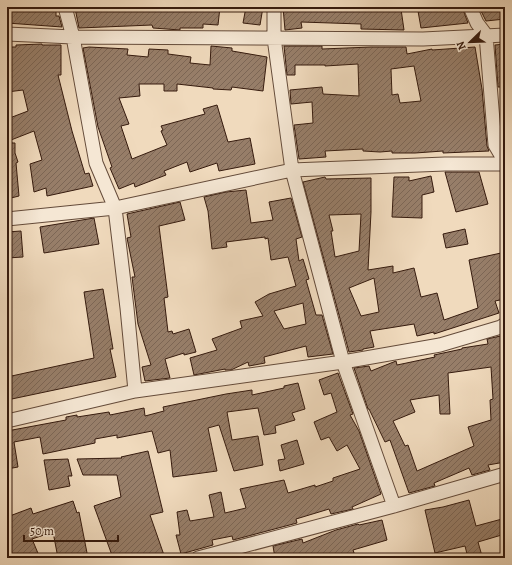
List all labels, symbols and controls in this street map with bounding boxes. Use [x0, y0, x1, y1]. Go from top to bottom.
north arrow [450, 22, 490, 62]
text: N [453, 39, 470, 52]
scale bar [24, 517, 118, 543]
text: 50 m [30, 523, 54, 539]

